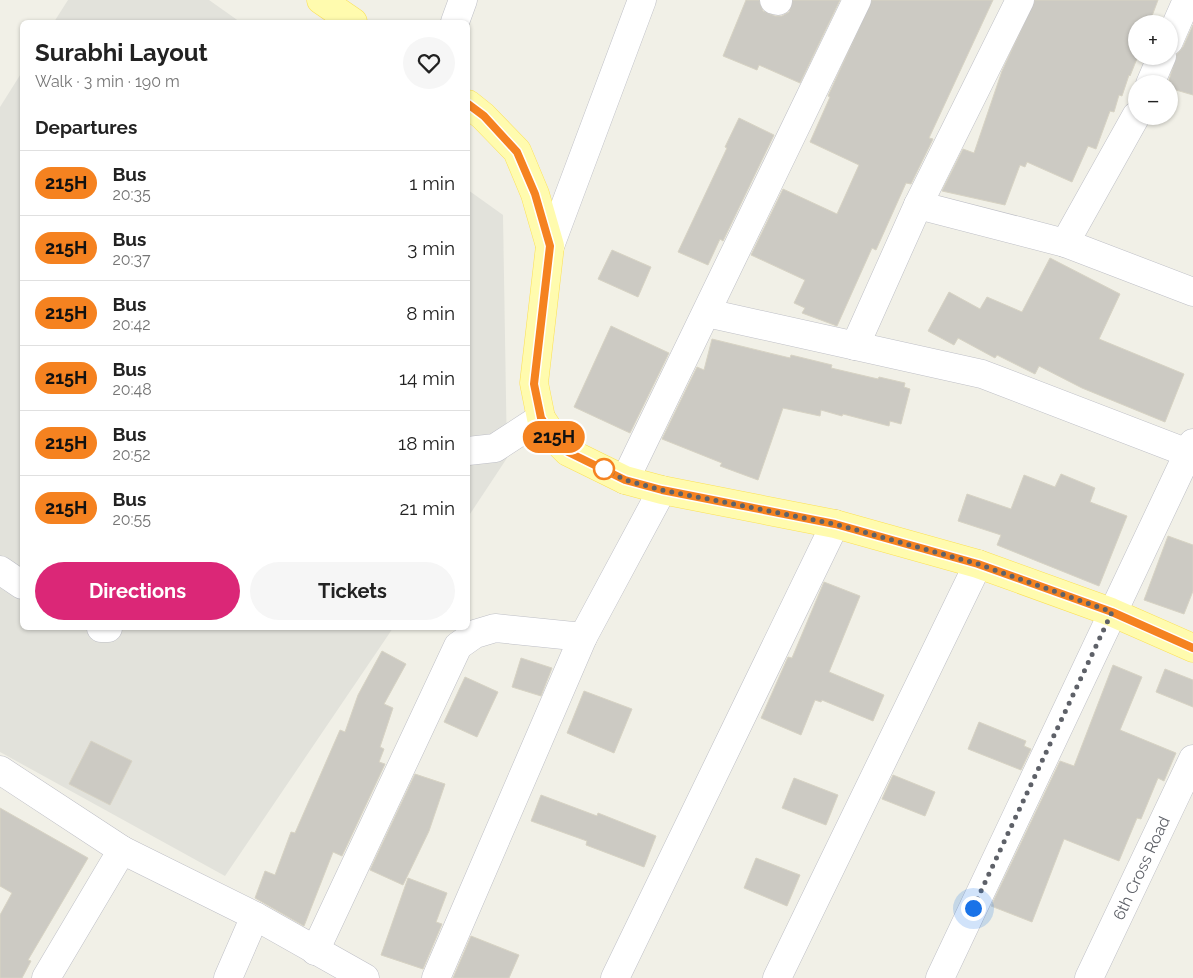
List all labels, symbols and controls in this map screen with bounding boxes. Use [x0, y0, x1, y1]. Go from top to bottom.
map controls [1128, 15, 1178, 125]
button: + [1128, 15, 1178, 65]
button: heart [403, 37, 455, 89]
text: Surabhi Layout [35, 38, 208, 67]
text: Walk · 3 min · 190 m [35, 72, 180, 91]
button: − [1128, 75, 1178, 125]
text: Departures [35, 116, 137, 138]
text: Bus [112, 163, 146, 185]
text: 215H [45, 172, 87, 193]
text: 1 min [409, 172, 455, 194]
text: 20:35 [112, 185, 151, 204]
text: Bus [112, 228, 146, 250]
text: 215H [45, 237, 87, 258]
text: 3 min [407, 237, 455, 259]
text: 20:37 [112, 250, 151, 269]
text: Bus [112, 293, 146, 315]
text: 215H [45, 302, 87, 323]
text: 8 min [406, 302, 455, 324]
text: 20:42 [112, 315, 151, 334]
text: Bus [112, 358, 146, 380]
text: 215H [45, 367, 87, 388]
text: 14 min [399, 367, 455, 389]
text: 20:48 [112, 380, 152, 399]
line badge: 215H [519, 421, 589, 453]
text: Bus [112, 423, 146, 445]
text: 215H [533, 426, 575, 447]
text: 215H [45, 432, 87, 453]
text: 18 min [398, 432, 455, 454]
text: 20:52 [112, 445, 151, 464]
unlabelled marker [593, 458, 615, 480]
text: Bus [112, 488, 146, 510]
text: 215H [45, 497, 87, 518]
text: 21 min [399, 497, 455, 519]
text: 20:55 [112, 510, 151, 529]
button: Directions [35, 562, 240, 620]
button: Tickets [250, 562, 455, 620]
street label: 6th Cross Road [1109, 813, 1174, 923]
your location [961, 896, 986, 921]

